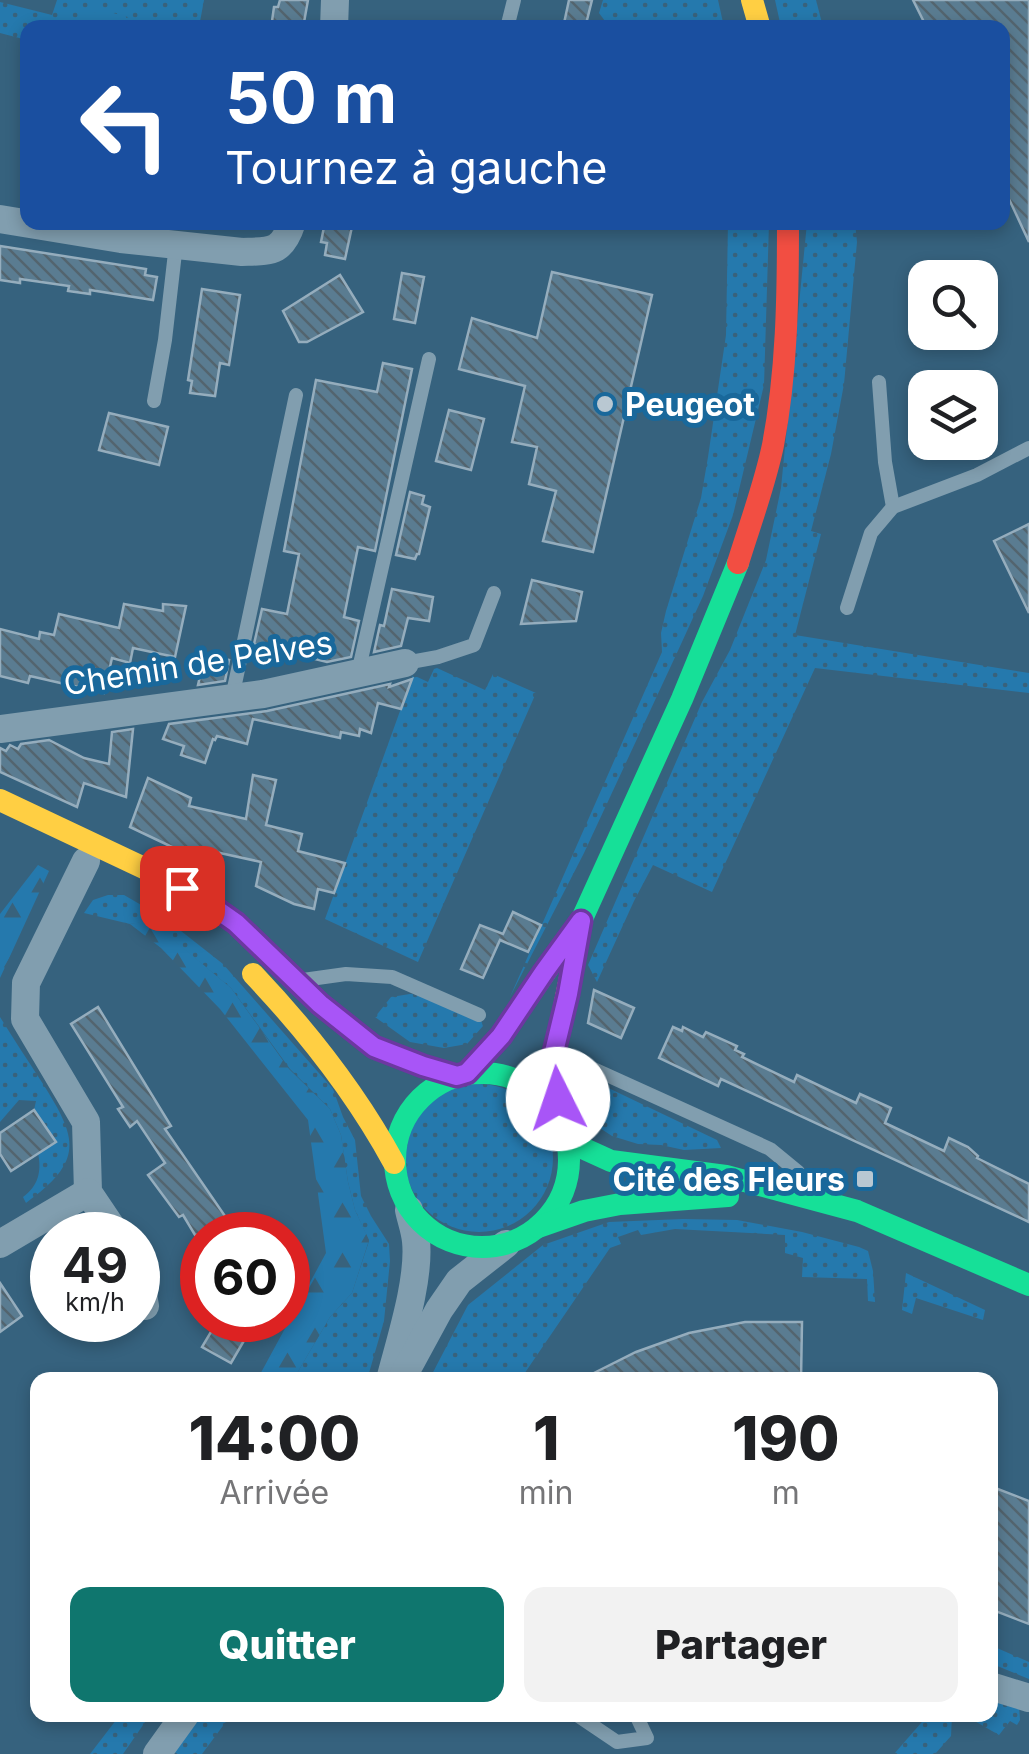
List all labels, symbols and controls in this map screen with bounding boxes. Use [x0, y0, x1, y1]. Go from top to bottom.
text: 50 m [225, 55, 397, 140]
icon: left [60, 60, 190, 190]
text: Tournez à gauche [225, 140, 607, 195]
map controls [908, 260, 998, 460]
button: search [908, 260, 998, 350]
button: layers [908, 370, 998, 460]
place label: Peugeot [625, 385, 755, 424]
marker: Peugeot [594, 393, 616, 415]
street label: Chemin de Pelves [61, 622, 335, 704]
pin [140, 846, 225, 931]
icon: arrive [155, 861, 210, 916]
position arrow [506, 1047, 610, 1151]
place label: Cité des Fleurs [612, 1160, 845, 1199]
marker: Cité des Fleurs [854, 1168, 876, 1190]
speed limit sign: 60 [180, 1212, 310, 1342]
text: 49 [62, 1235, 128, 1295]
text: km/h [65, 1287, 125, 1317]
text: 14:00 [188, 1402, 360, 1474]
text: 1 [533, 1402, 559, 1474]
text: 190 [732, 1402, 840, 1474]
text: Arrivée [220, 1473, 329, 1512]
text: min [519, 1473, 573, 1512]
text: m [772, 1473, 800, 1512]
button: Quitter [70, 1587, 504, 1702]
button: Partager [524, 1587, 958, 1702]

